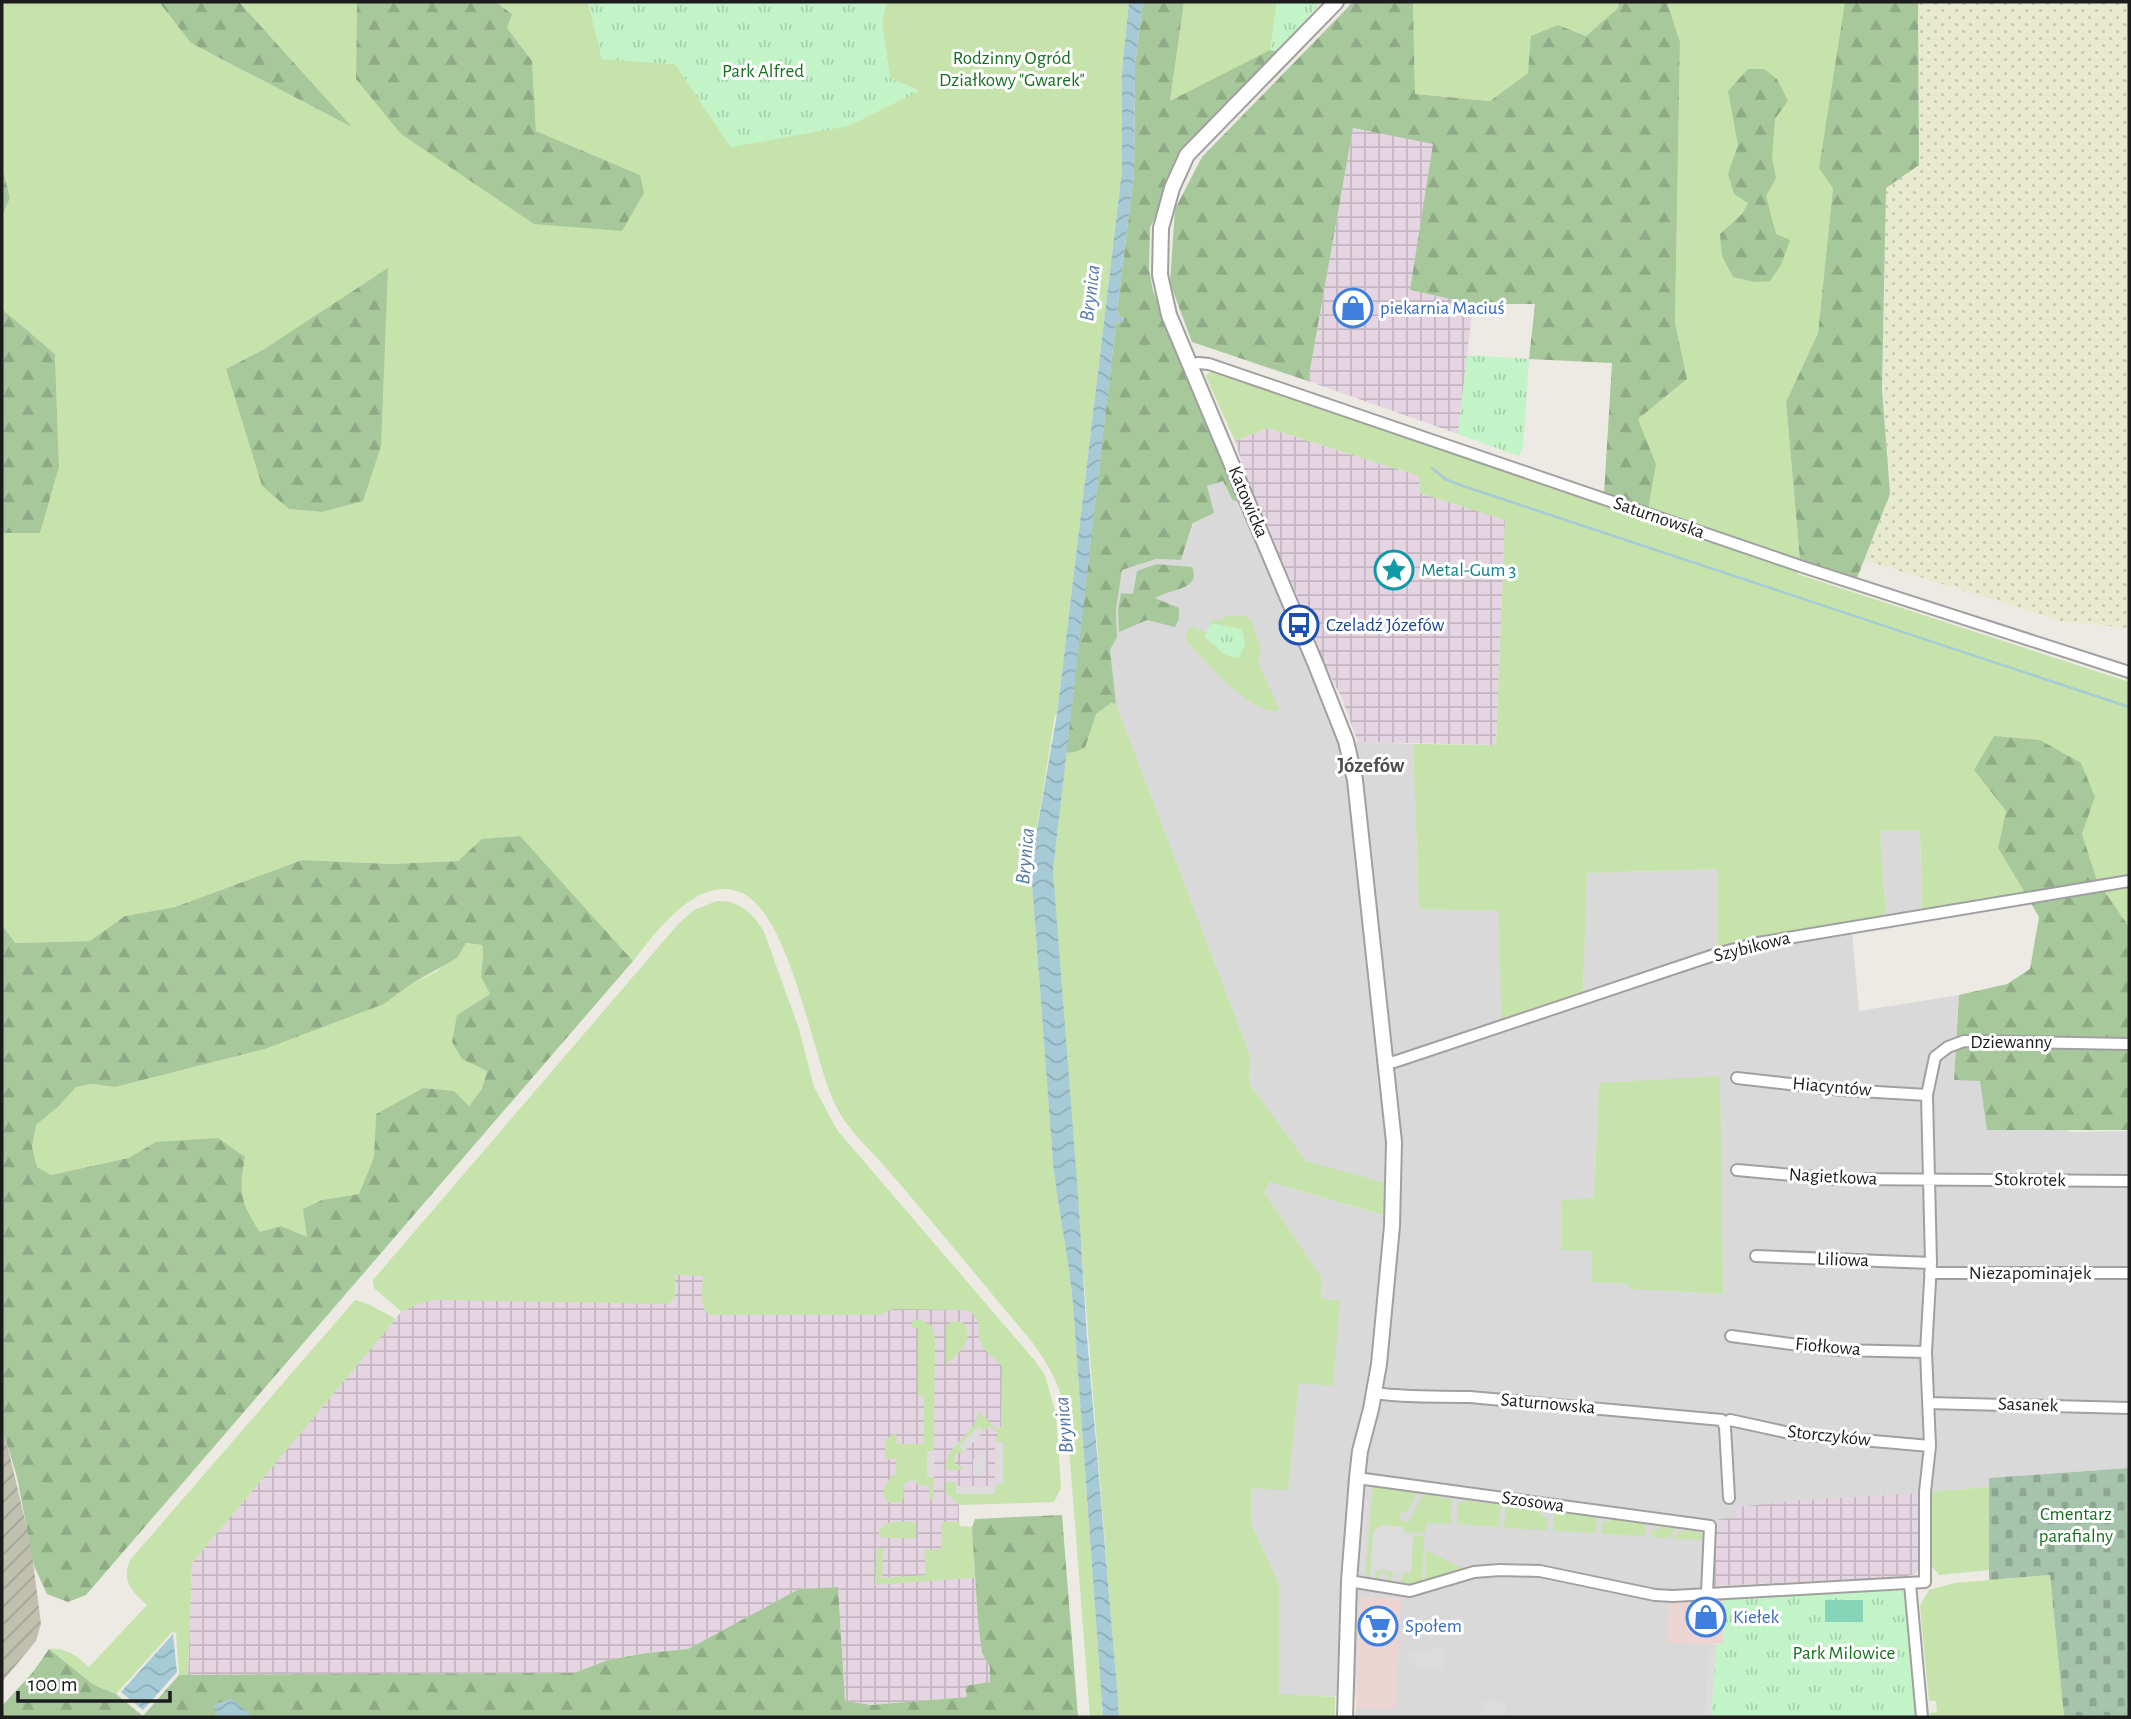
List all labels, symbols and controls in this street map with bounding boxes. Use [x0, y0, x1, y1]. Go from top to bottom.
park label: Rodzinny Ogród Działkowy "Gwarek" [939, 49, 1085, 90]
park label: Park Alfred [722, 62, 804, 81]
water label: Brynica [1076, 263, 1104, 323]
shop icon: piekarnia Maciuś [1332, 287, 1374, 329]
place label: piekarnia Maciuś [1380, 299, 1505, 318]
street label: Katowicka [1224, 463, 1272, 541]
street label: Saturnowska [1611, 494, 1707, 542]
place icon: Metal-Gum 3 [1373, 549, 1415, 591]
place label: Metal-Gum 3 [1421, 561, 1516, 580]
bus stop icon: Czeladź Józefów [1278, 604, 1320, 646]
place label: Czeladź Józefów [1326, 616, 1444, 635]
district label: Józefów [1338, 755, 1405, 776]
water label: Brynica [1012, 827, 1038, 885]
street label: Szybikowa [1712, 928, 1792, 966]
street label: Dziewanny [1970, 1033, 2052, 1052]
street label: Hiacyntów [1792, 1074, 1872, 1100]
street label: Nagietkowa [1788, 1165, 1878, 1189]
street label: Stokrotek [1994, 1170, 2066, 1190]
street label: Liliowa [1817, 1250, 1870, 1270]
street label: Niezapominajek [1969, 1264, 2092, 1283]
street label: Fiołkowa [1794, 1335, 1862, 1359]
street label: Saturnowska [1500, 1390, 1596, 1418]
street label: Sasanek [1998, 1394, 2059, 1416]
water label: Brynica [1051, 1396, 1077, 1454]
street label: Storczyków [1786, 1422, 1872, 1450]
street label: Szosowa [1500, 1488, 1566, 1516]
park label: Cmentarz parafialny [2039, 1505, 2113, 1546]
shop icon: Kiełek [1685, 1596, 1727, 1638]
supermarket icon: Społem [1357, 1605, 1399, 1647]
place label: Kiełek [1733, 1608, 1779, 1627]
place label: Społem [1405, 1617, 1462, 1636]
park label: Park Milowice [1793, 1644, 1895, 1663]
scale bar [18, 1660, 170, 1704]
text: 100 m [28, 1674, 78, 1695]

